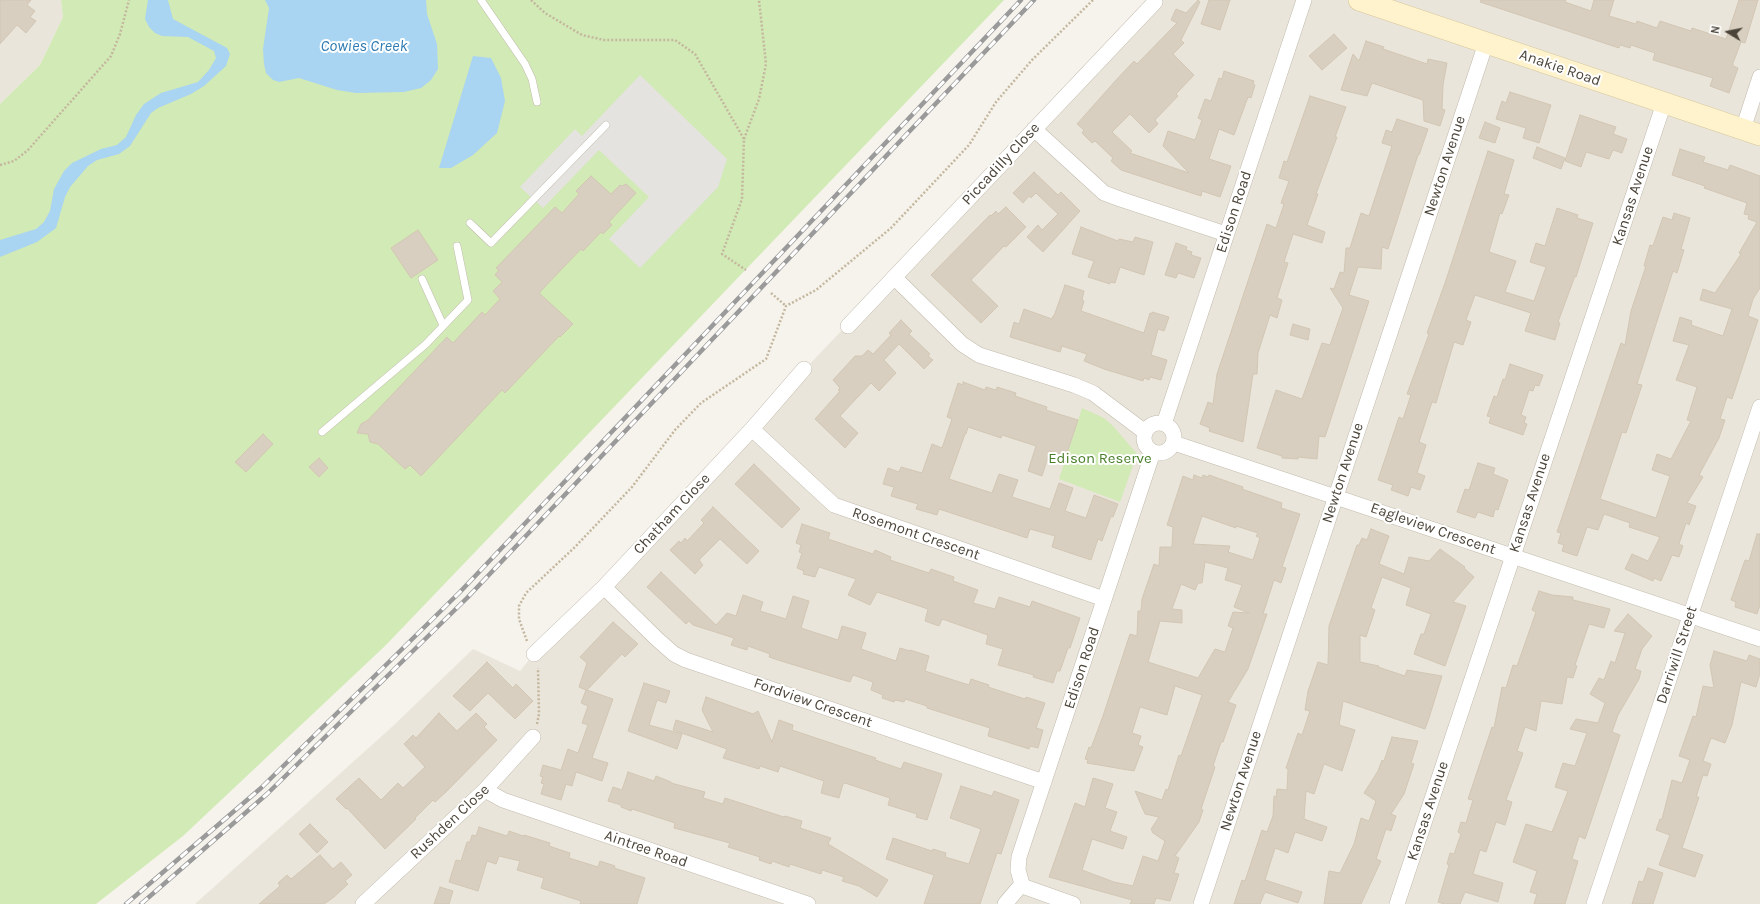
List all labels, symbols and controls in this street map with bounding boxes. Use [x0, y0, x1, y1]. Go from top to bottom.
north arrow [1708, 12, 1748, 52]
text: N [1709, 25, 1723, 35]
water label: Cowies Creek [320, 36, 408, 56]
street label: Anakie Road [1517, 46, 1603, 90]
street label: Newton Avenue [1420, 113, 1470, 219]
street label: Piccadilly Close [958, 119, 1044, 209]
street label: Kansas Avenue [1608, 144, 1658, 248]
street label: Edison Road [1212, 169, 1256, 255]
street label: Newton Avenue [1318, 420, 1368, 526]
park label: Edison Reserve [1048, 450, 1152, 468]
street label: Kansas Avenue [1505, 451, 1555, 555]
street label: Chatham Close [630, 470, 714, 558]
street label: Eagleview Crescent [1368, 499, 1498, 559]
street label: Rosemont Crescent [850, 504, 982, 564]
street label: Darriwill Street [1653, 604, 1701, 706]
street label: Edison Road [1060, 625, 1104, 711]
street label: Fordview Crescent [751, 674, 875, 732]
street label: Newton Avenue [1216, 728, 1266, 834]
street label: Kansas Avenue [1403, 759, 1453, 863]
street label: Rushden Close [407, 781, 493, 863]
street label: Aintree Road [602, 826, 690, 872]

